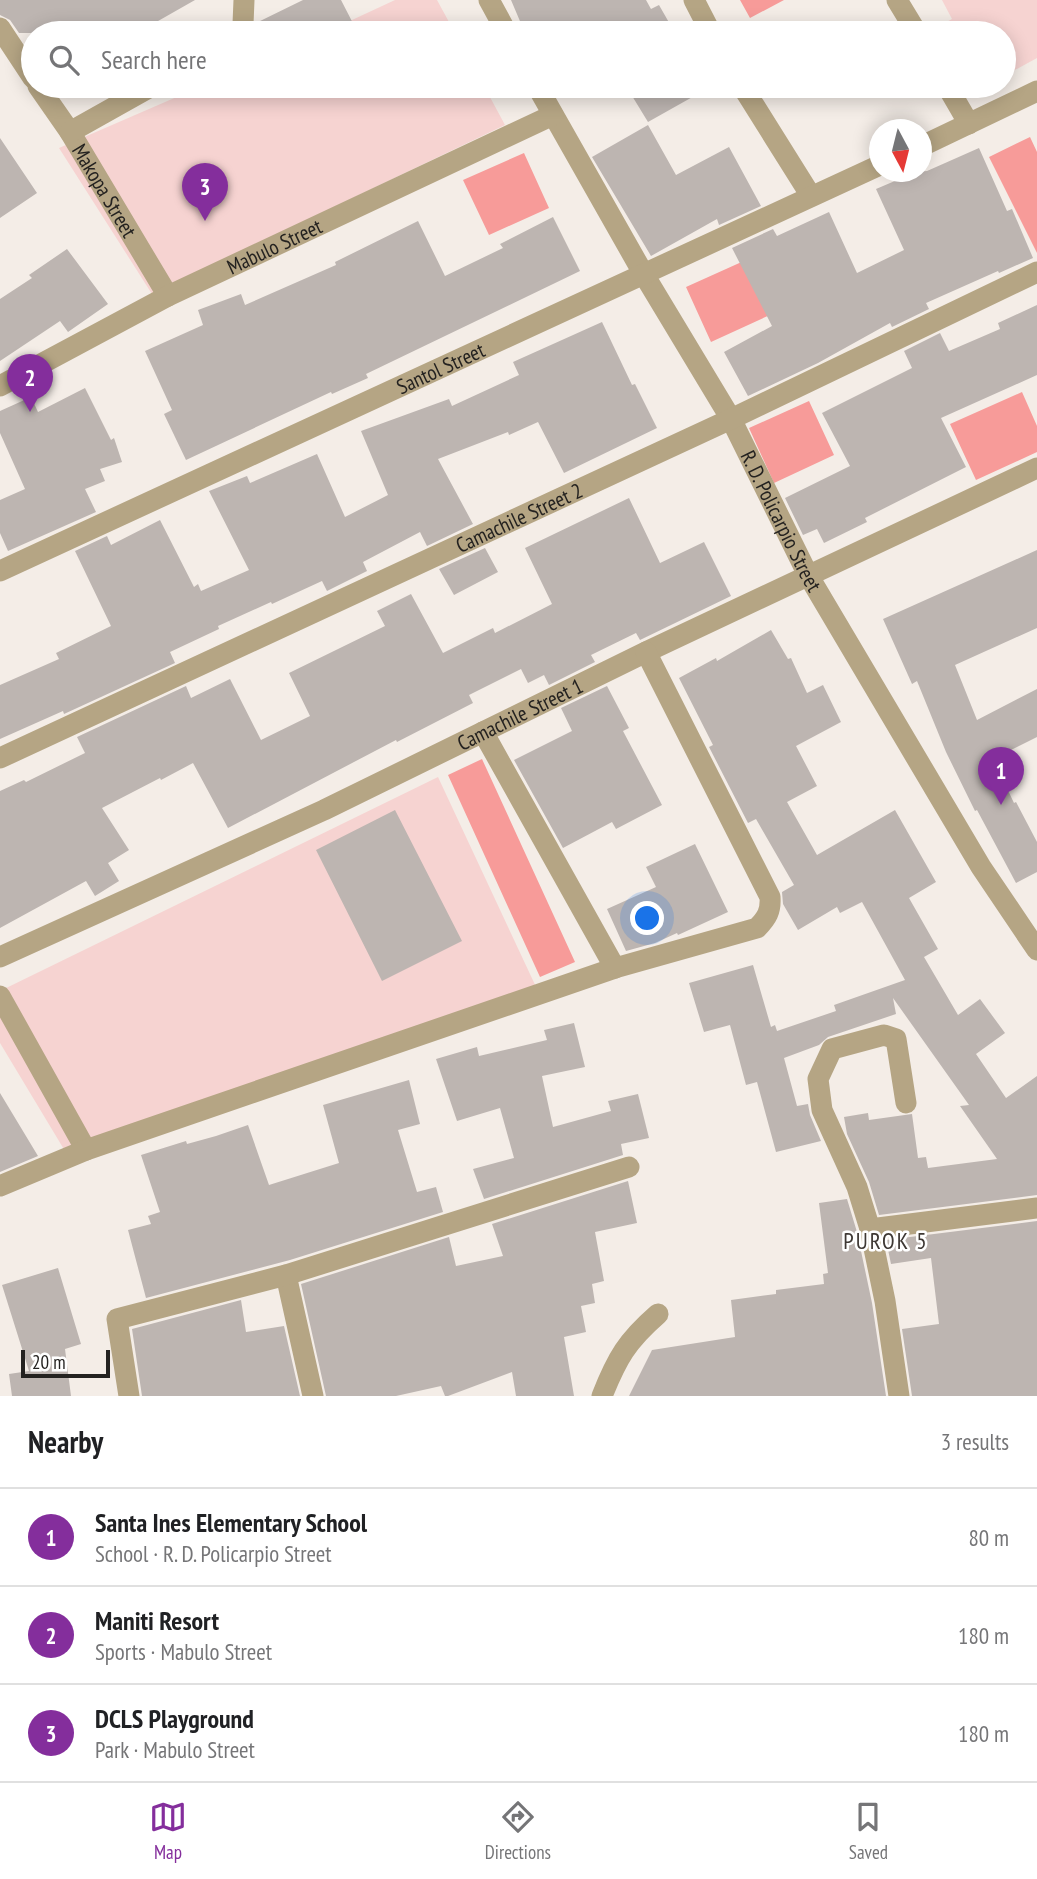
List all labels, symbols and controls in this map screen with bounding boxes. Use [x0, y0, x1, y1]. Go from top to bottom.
search box [21, 21, 1016, 98]
icon: search [45, 41, 83, 79]
text: Search here [101, 43, 207, 76]
north arrow [869, 119, 932, 182]
street label: Makopa Street [67, 139, 143, 242]
pin: 3 [182, 163, 228, 221]
street label: Mabulo Street [222, 212, 326, 280]
street label: Santol Street [392, 336, 489, 400]
pin: 2 [7, 354, 53, 412]
street label: R. D. Policarpio Street [735, 446, 828, 596]
street label: Camachile Street 2 [451, 476, 587, 558]
street label: Camachile Street 1 [453, 672, 587, 756]
pin: 1 [978, 747, 1024, 805]
your location [630, 901, 664, 935]
district label: PUROK 5 [843, 1226, 929, 1255]
scale bar [21, 1347, 110, 1379]
text: 20 m [32, 1350, 66, 1374]
text: Nearby [28, 1422, 103, 1461]
text: 3 results [941, 1427, 1009, 1456]
text: Santa Ines Elementary School [95, 1506, 367, 1539]
text: 1 [46, 1523, 57, 1552]
text: 80 m [968, 1523, 1009, 1552]
text: School · R. D. Policarpio Street [95, 1539, 332, 1568]
text: Maniti Resort [95, 1604, 219, 1637]
text: 2 [46, 1621, 57, 1650]
text: 180 m [958, 1621, 1009, 1650]
text: Sports · Mabulo Street [95, 1637, 272, 1666]
text: DCLS Playground [95, 1702, 254, 1735]
text: 3 [46, 1719, 57, 1748]
text: 180 m [958, 1719, 1009, 1748]
text: Park · Mabulo Street [95, 1735, 255, 1764]
tab: Map [149, 1798, 187, 1864]
tab: Directions [485, 1798, 551, 1864]
tab: Saved [849, 1798, 888, 1864]

